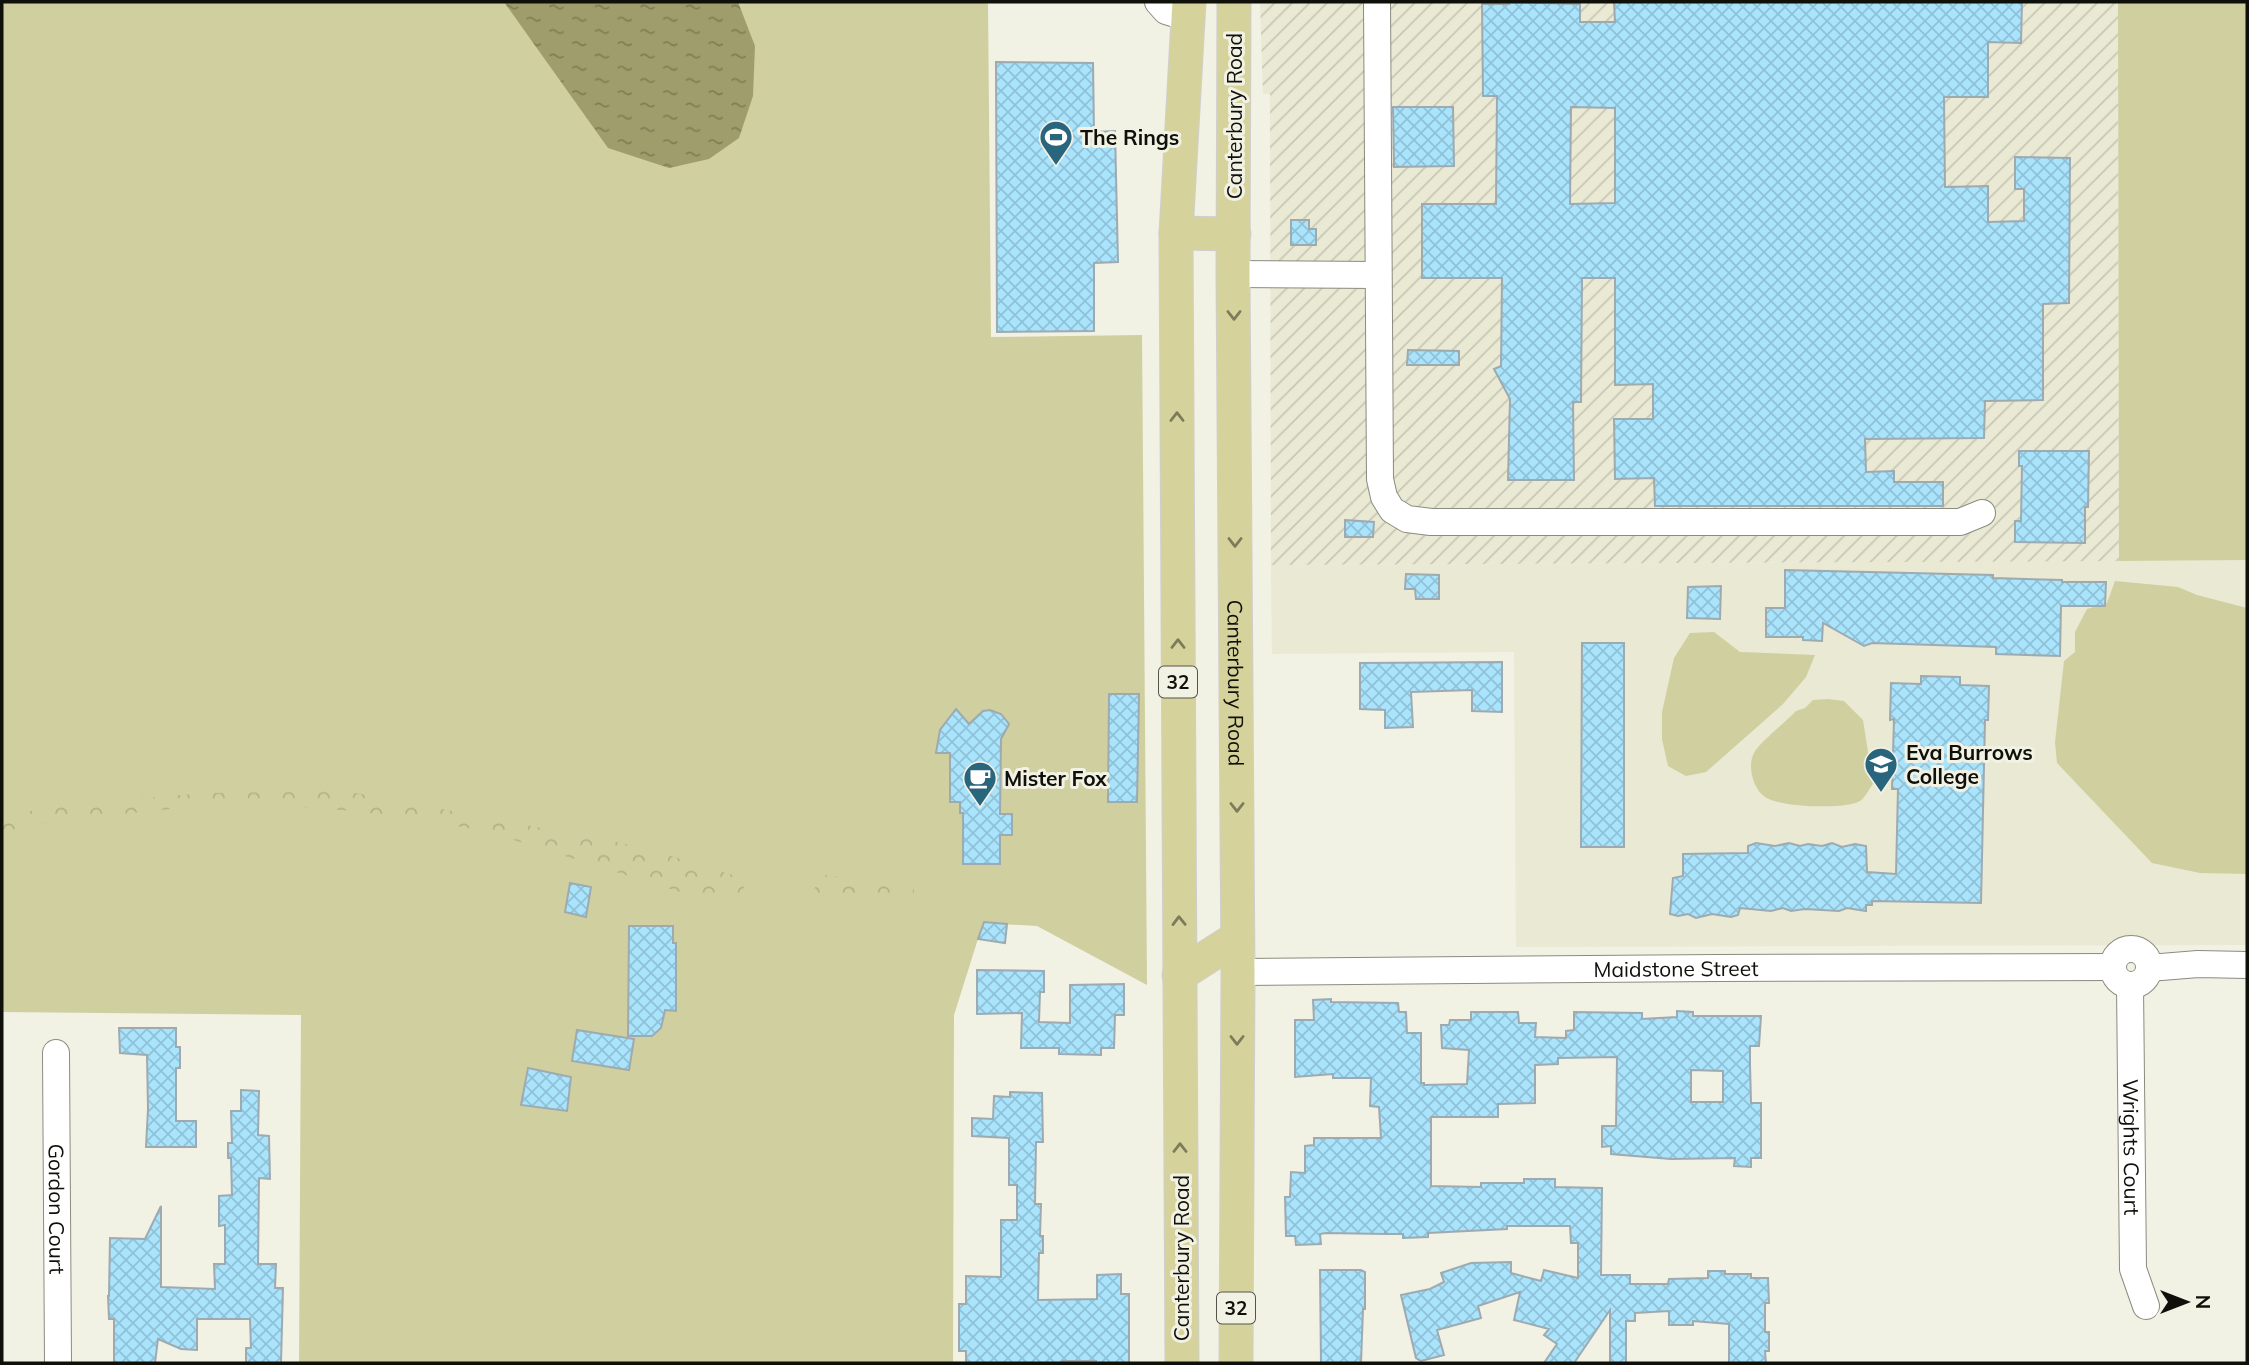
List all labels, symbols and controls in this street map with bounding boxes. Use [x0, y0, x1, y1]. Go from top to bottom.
street label: Canterbury Road [1221, 33, 1247, 199]
sports icon: The Rings [1037, 118, 1075, 167]
place label: The Rings [1080, 124, 1179, 150]
one-way arrow [1226, 310, 1242, 321]
one-way arrow [1170, 411, 1185, 422]
one-way arrow [1227, 538, 1243, 548]
street label: Canterbury Road [1222, 600, 1250, 766]
one-way arrow [1170, 638, 1186, 649]
road number: 32 [1159, 666, 1197, 698]
place label: Eva Burrows College [1906, 739, 2033, 789]
school or university icon: Eva Burrows College [1862, 745, 1900, 794]
cafe icon: Mister Fox [961, 759, 999, 808]
place label: Mister Fox [1004, 765, 1107, 791]
one-way arrow [1229, 802, 1245, 812]
one-way arrow [1171, 915, 1187, 925]
street label: Maidstone Street [1593, 955, 1759, 982]
one-way arrow [1229, 1035, 1245, 1046]
street label: Wrights Court [2118, 1079, 2145, 1215]
one-way arrow [1173, 1142, 1188, 1153]
street label: Gordon Court [44, 1144, 70, 1274]
street label: Canterbury Road [1168, 1175, 1194, 1341]
north arrow [2151, 1267, 2221, 1337]
road number: 32 [1217, 1292, 1255, 1324]
text: N [2191, 1295, 2215, 1309]

